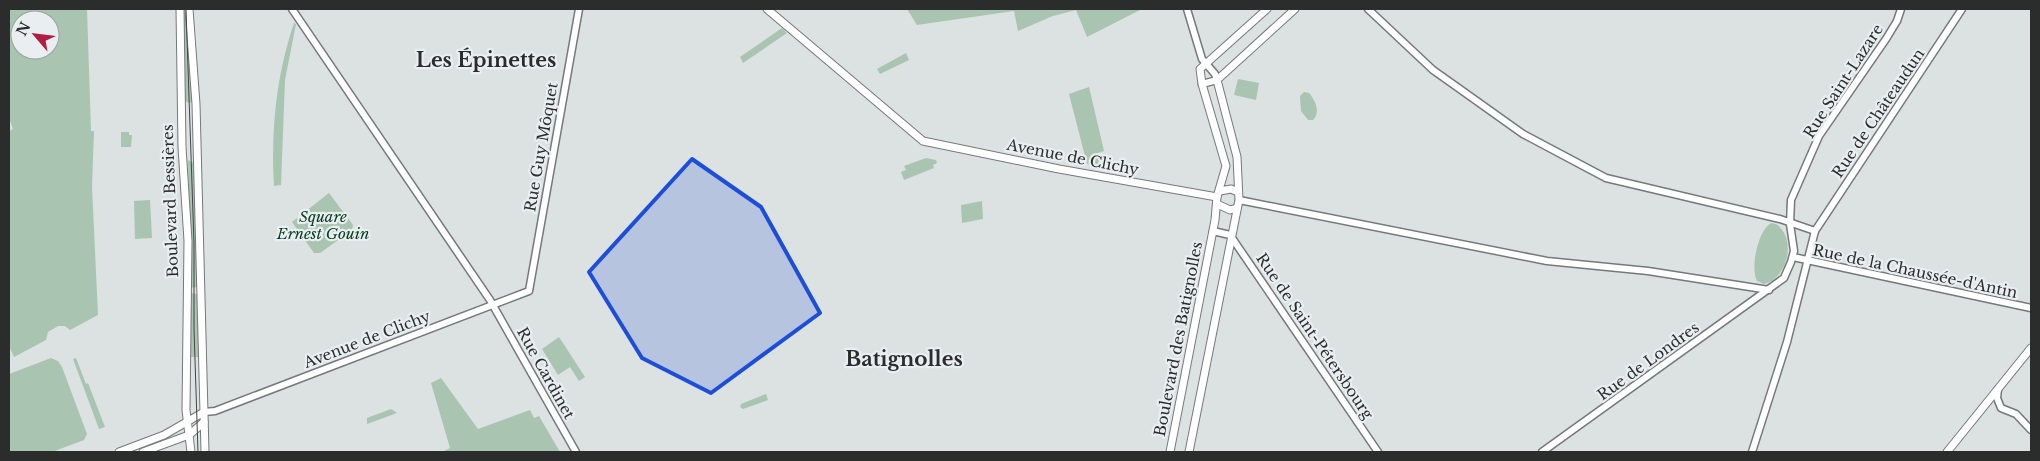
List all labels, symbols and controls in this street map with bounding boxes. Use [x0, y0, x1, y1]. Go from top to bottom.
north arrow [10, 10, 60, 60]
text: N [12, 19, 35, 39]
street label: Rue Saint-Lazare [1799, 20, 1887, 142]
street label: Rue de Châteaudun [1828, 45, 1928, 181]
district label: Les Épinettes [416, 47, 556, 72]
street label: Rue Guy Môquet [520, 80, 562, 213]
street label: Boulevard Bessières [158, 124, 182, 278]
street label: Avenue de Clichy [1004, 135, 1141, 179]
park label: Square Ernest Gouin [276, 207, 369, 243]
street label: Boulevard des Batignolles [1150, 240, 1206, 438]
street label: Rue de la Chaussée-d'Antin [1811, 240, 2019, 302]
street label: Rue de Saint-Pétersbourg [1252, 249, 1378, 423]
street label: Avenue de Clichy [300, 306, 433, 372]
street label: Rue de Londres [1593, 318, 1703, 404]
street label: Rue Cardinet [513, 324, 579, 422]
district label: Batignolles [845, 347, 963, 371]

